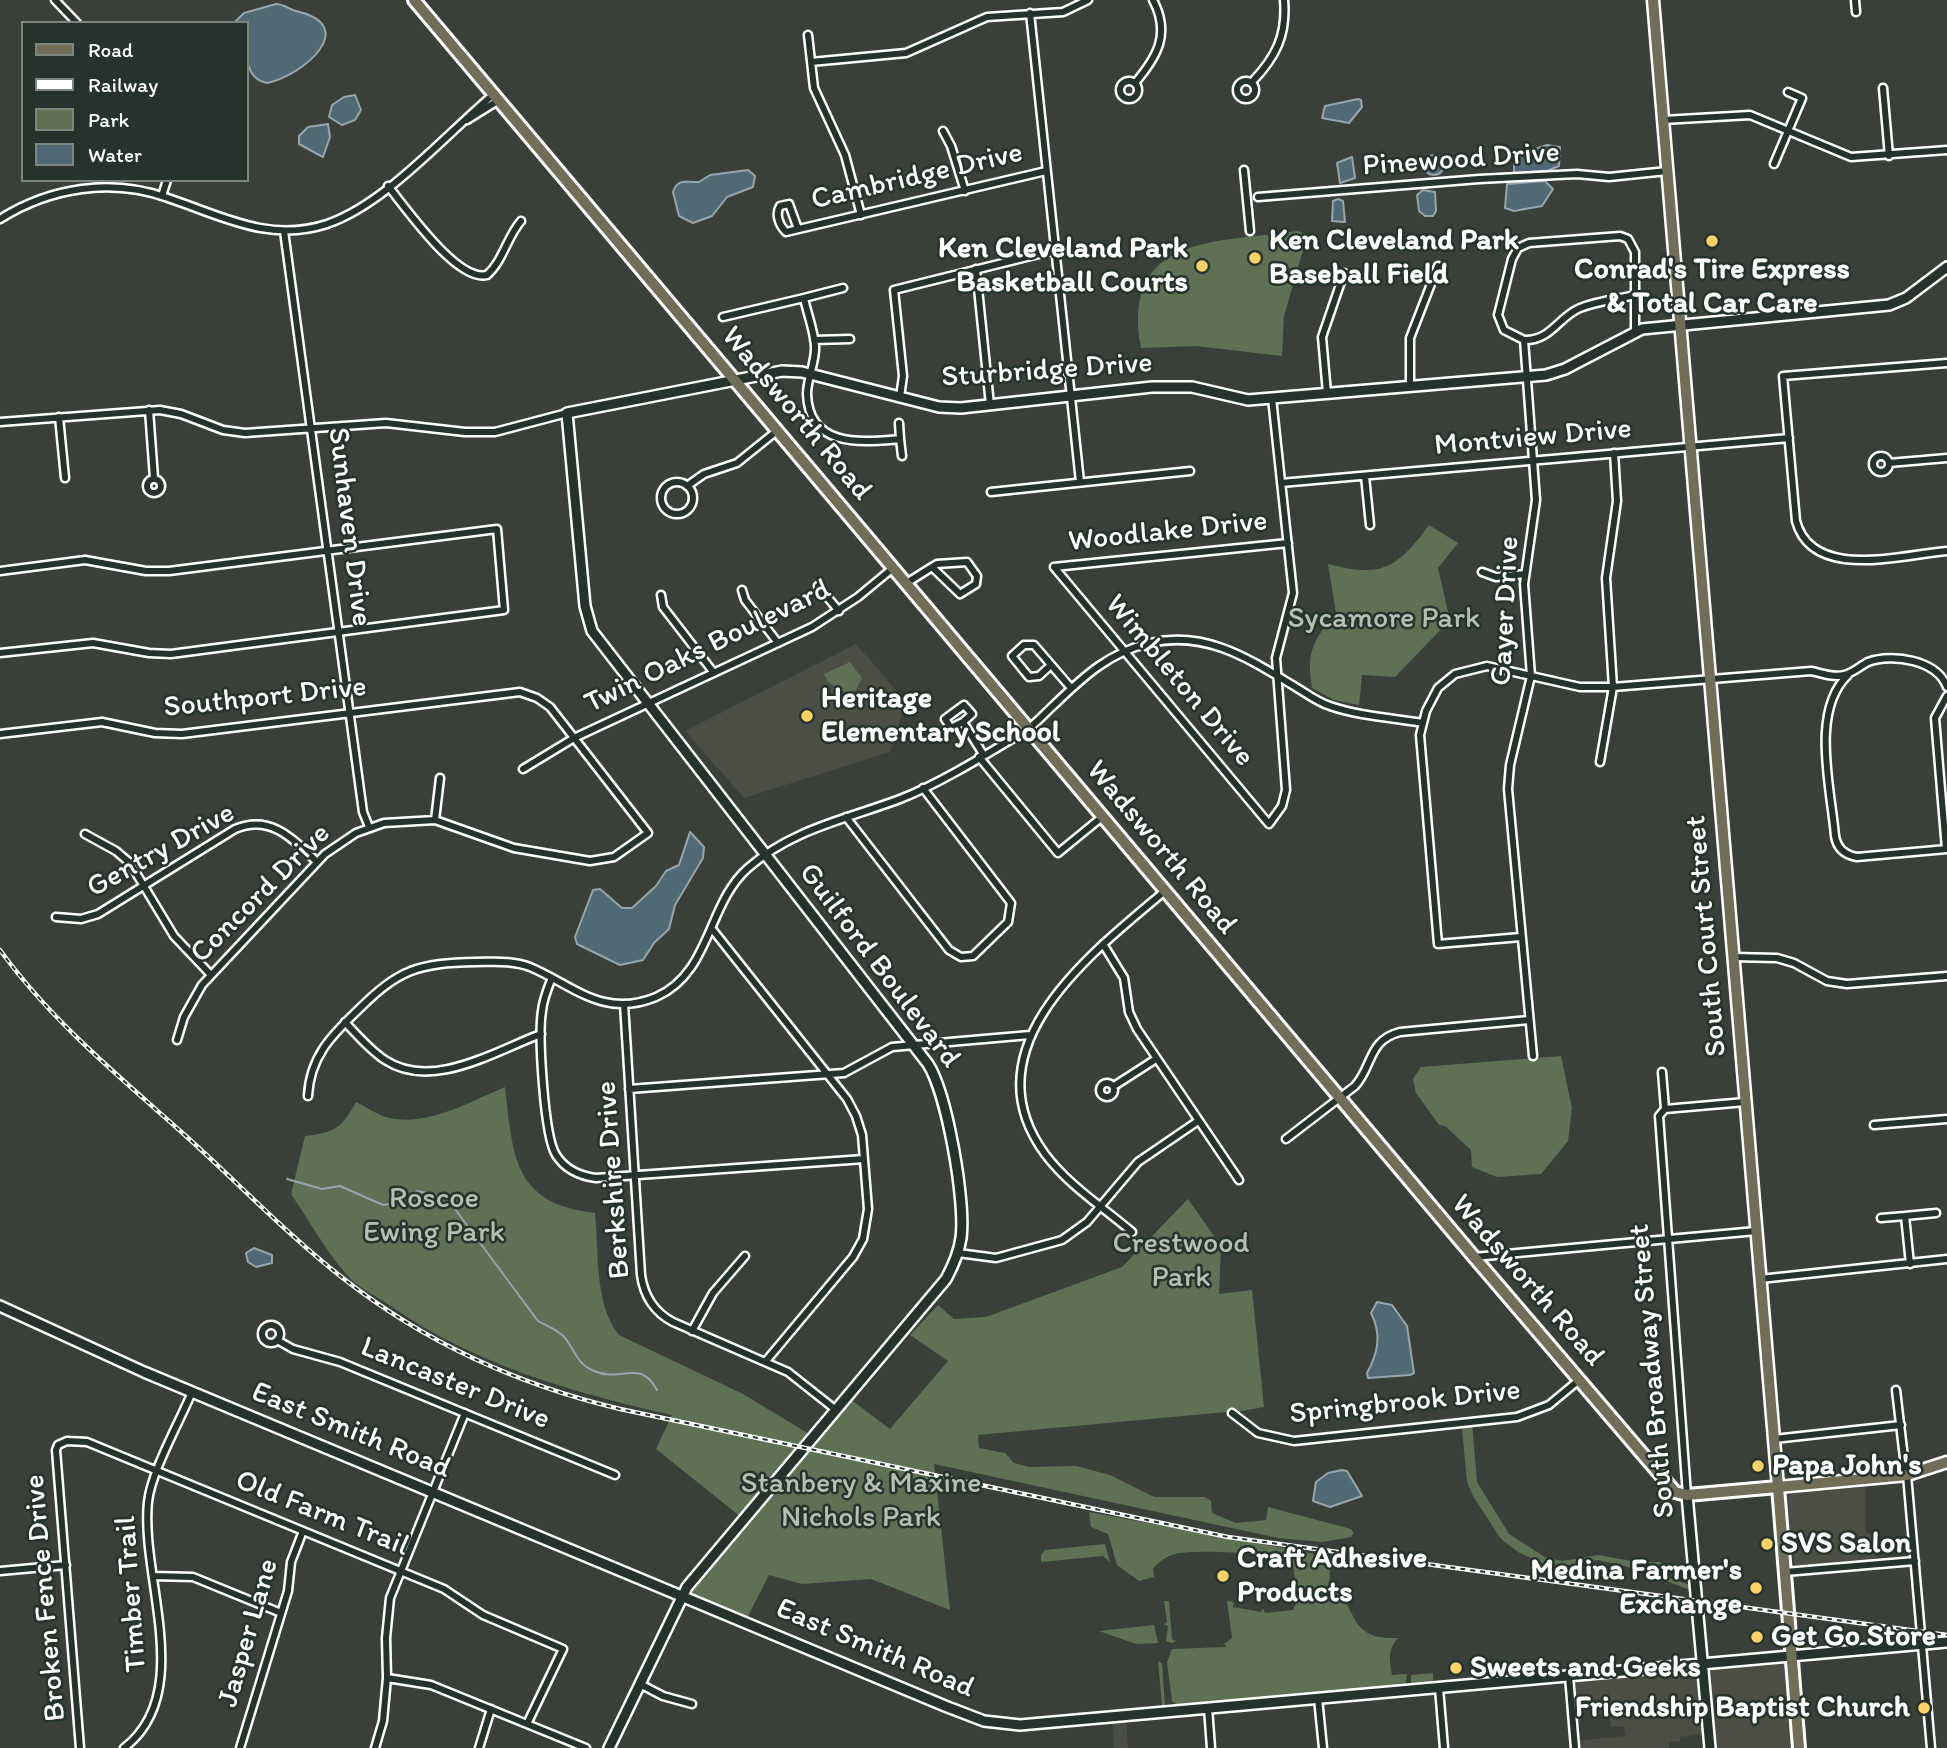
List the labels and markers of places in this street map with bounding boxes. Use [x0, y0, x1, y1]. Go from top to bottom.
place label: Ken Cleveland Park Baseball Field [1269, 223, 1519, 294]
place label: Ken Cleveland Park Basketball Courts [938, 231, 1188, 302]
marker: Conrad's Tire Express & Total Car Care [1704, 233, 1720, 249]
marker: Ken Cleveland Park Baseball Field [1247, 250, 1263, 266]
place label: Conrad's Tire Express & Total Car Care [1574, 252, 1850, 322]
marker: Ken Cleveland Park Basketball Courts [1194, 258, 1210, 274]
place label: Heritage Elementary School [821, 681, 1060, 752]
marker: Heritage Elementary School [799, 708, 815, 724]
place label: Papa John's [1772, 1448, 1922, 1484]
marker: Papa John's [1750, 1458, 1766, 1474]
place label: SVS Salon [1781, 1526, 1911, 1562]
marker: SVS Salon [1759, 1536, 1775, 1552]
place label: Craft Adhesive Products [1237, 1541, 1427, 1612]
place label: Medina Farmer's Exchange [1530, 1553, 1742, 1624]
marker: Craft Adhesive Products [1215, 1568, 1231, 1584]
marker: Medina Farmer's Exchange [1748, 1580, 1764, 1596]
place label: Get Go Store [1771, 1619, 1936, 1655]
marker: Get Go Store [1749, 1629, 1765, 1645]
place label: Sweets and Geeks [1470, 1650, 1701, 1686]
marker: Sweets and Geeks [1448, 1660, 1464, 1676]
place label: Friendship Baptist Church [1575, 1690, 1910, 1726]
marker: Friendship Baptist Church [1916, 1700, 1932, 1716]

